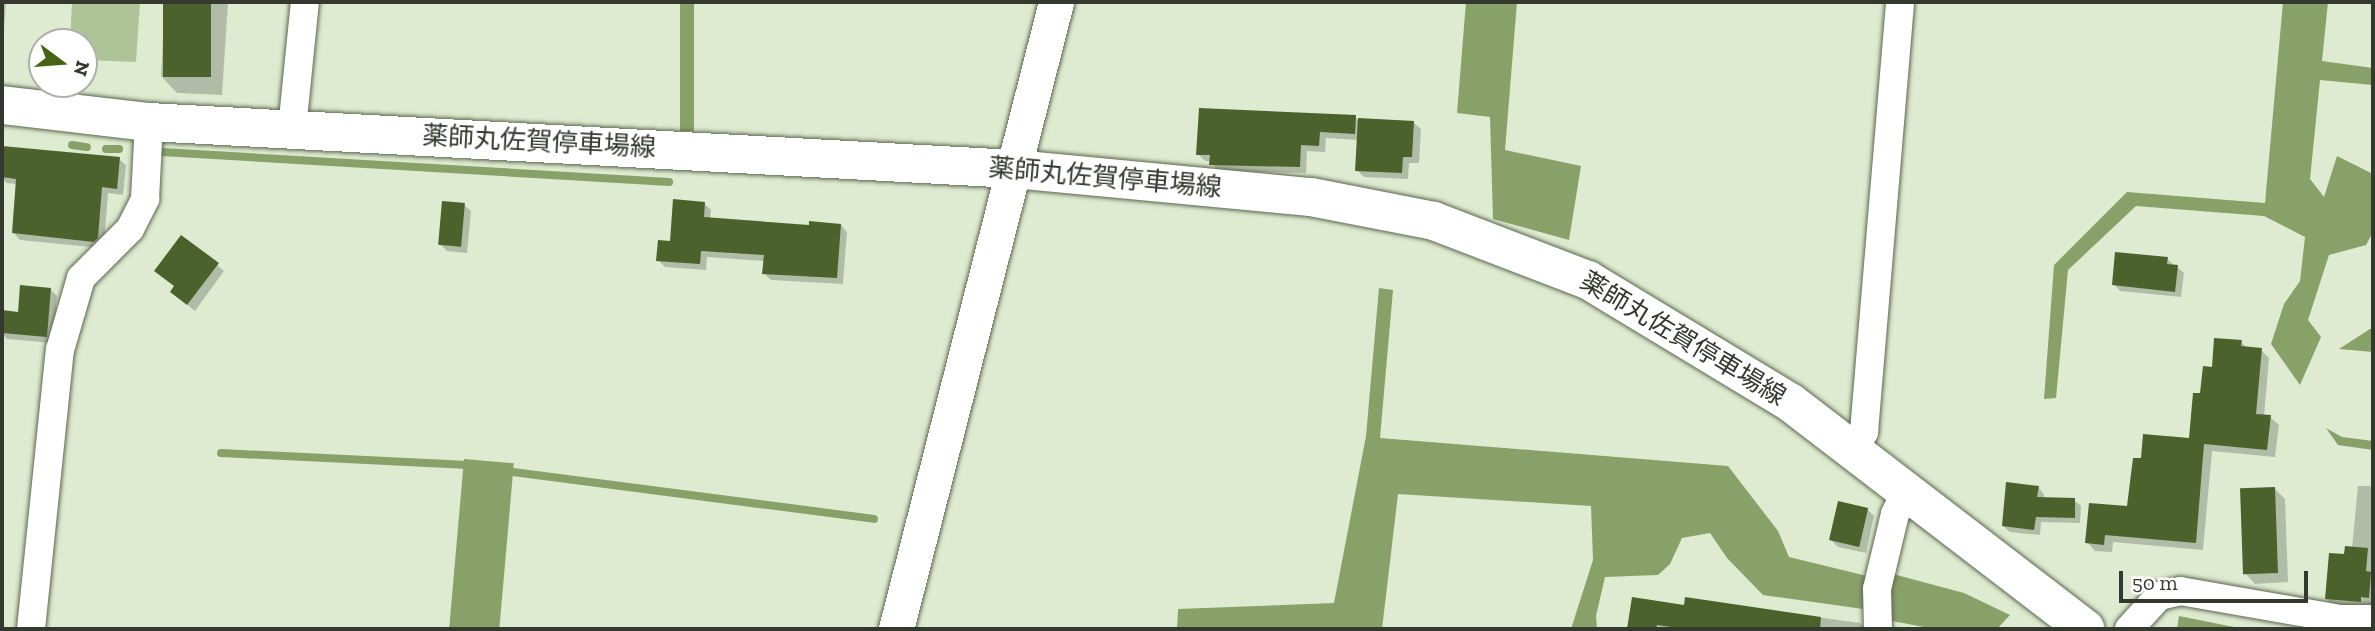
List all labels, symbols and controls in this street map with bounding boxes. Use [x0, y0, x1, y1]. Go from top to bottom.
north arrow [28, 28, 98, 98]
text: N [69, 58, 95, 78]
street label: 薬師丸佐賀停車場線 [421, 120, 657, 164]
street label: 薬師丸佐賀停車場線 [987, 152, 1223, 204]
street label: 薬師丸佐賀停車場線 [1575, 265, 1791, 413]
scale bar [2123, 558, 2312, 602]
text: 50 m [2132, 570, 2178, 595]

